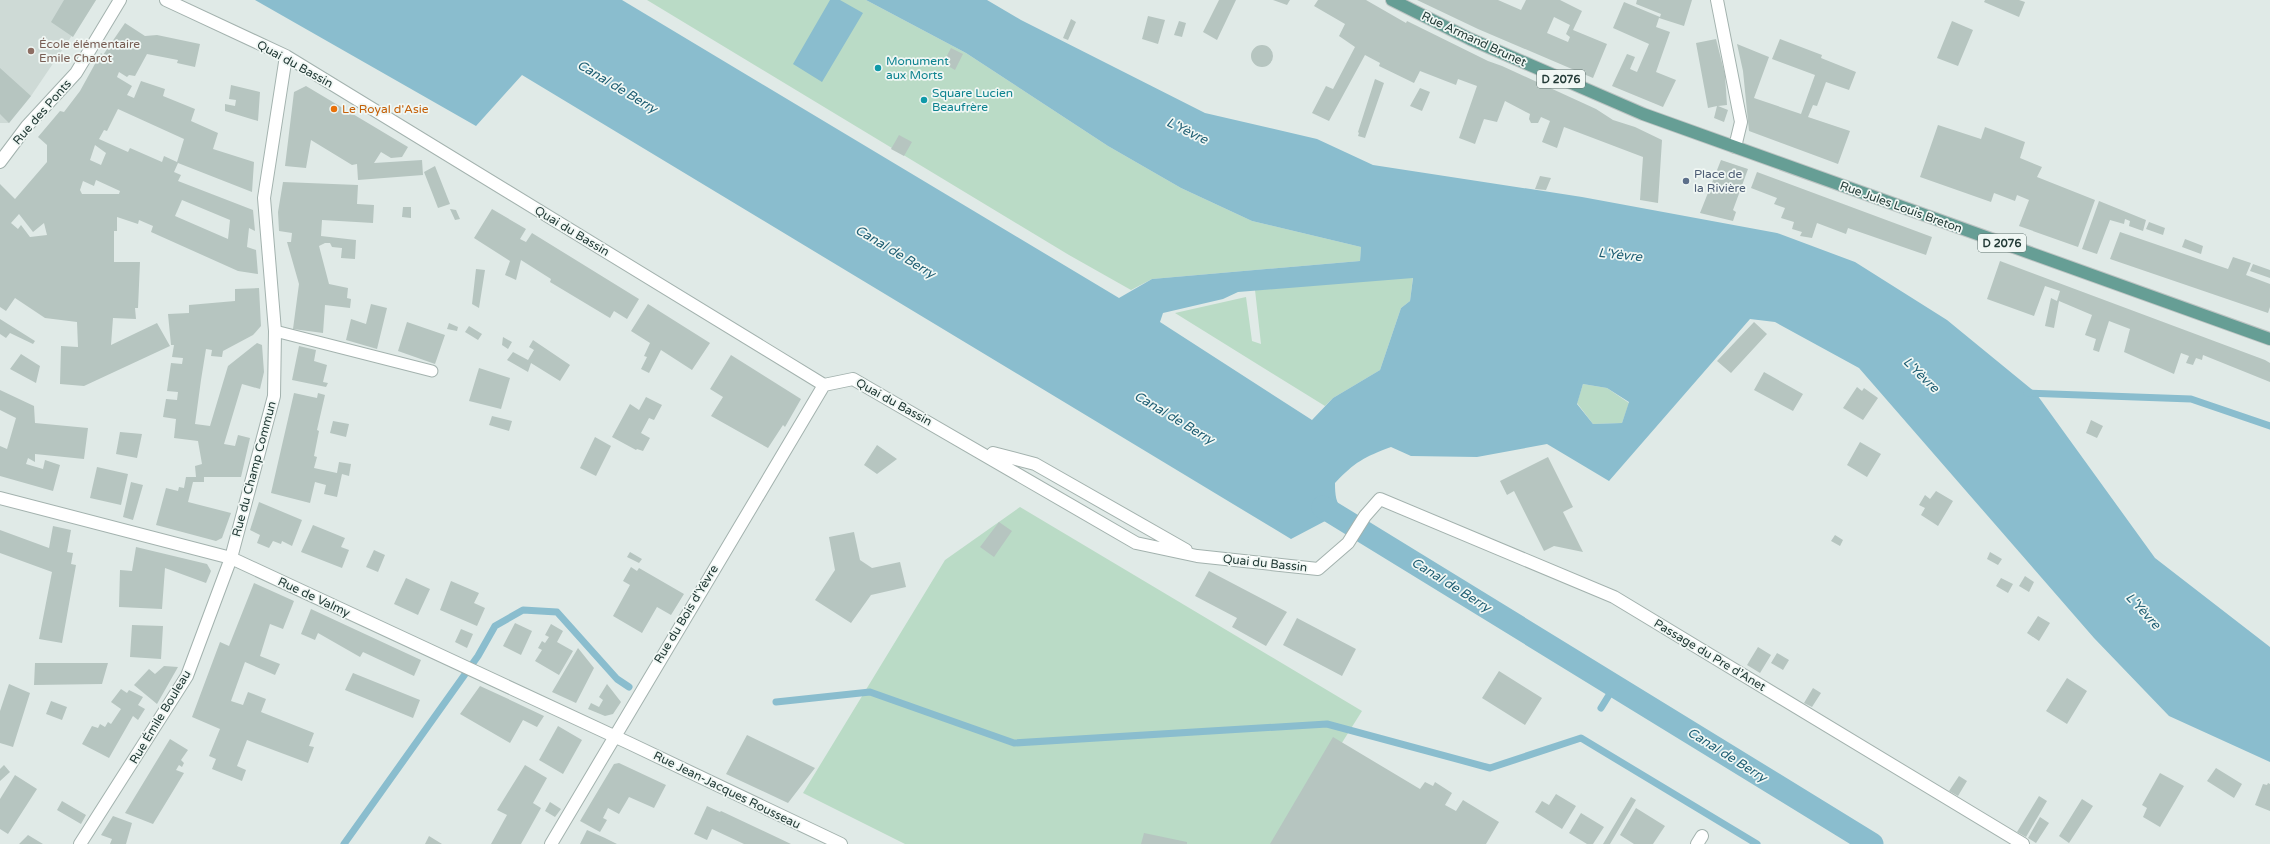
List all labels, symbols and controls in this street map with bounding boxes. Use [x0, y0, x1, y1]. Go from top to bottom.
street label: Rue Armand Brunet [1419, 9, 1529, 70]
place label: École élémentaire Emile Charot [39, 37, 140, 65]
street label: Quai du Bassin [255, 37, 335, 91]
marker: École élémentaire Emile Charot [26, 46, 36, 56]
place label: Monument aux Morts [886, 54, 949, 82]
water label: Canal de Berry [574, 57, 662, 118]
marker: Monument aux Morts [873, 63, 883, 73]
road number: D 2076 [1537, 70, 1585, 88]
street label: Rue des Ponts [10, 76, 74, 147]
place label: Square Lucien Beaufrère [932, 86, 1013, 114]
marker: Square Lucien Beaufrère [919, 95, 929, 105]
place label: Le Royal d'Asie [342, 102, 429, 116]
marker: Le Royal d'Asie [329, 104, 339, 114]
water label: L'Yèvre [1164, 114, 1211, 148]
place label: Place de la Rivière [1694, 167, 1746, 195]
marker: Place de la Rivière [1681, 176, 1691, 186]
street label: Rue Jules Louis Breton [1838, 178, 1964, 236]
street label: Quai du Bassin [532, 203, 612, 259]
water label: Canal de Berry [852, 222, 940, 283]
road number: D 2076 [1978, 234, 2026, 252]
water label: L'Yèvre [1597, 245, 1643, 265]
water label: L'Yèvre [1900, 354, 1943, 396]
street label: Quai du Bassin [854, 375, 934, 429]
water label: Canal de Berry [1131, 388, 1219, 449]
street label: Rue du Champ Commun [229, 400, 279, 538]
street label: Quai du Bassin [1222, 552, 1308, 574]
water label: Canal de Berry [1408, 554, 1495, 617]
street label: Rue du Bois d'Yèvre [651, 562, 721, 666]
street label: Rue de Valmy [276, 574, 353, 620]
water label: L'Yèvre [2122, 589, 2164, 633]
street label: Passage du Pre d’Anet [1652, 616, 1769, 694]
street label: Rue Émile Bouleau [126, 668, 194, 766]
water label: Canal de Berry [1684, 724, 1771, 787]
street label: Rue Jean-Jacques Rousseau [651, 748, 803, 832]

